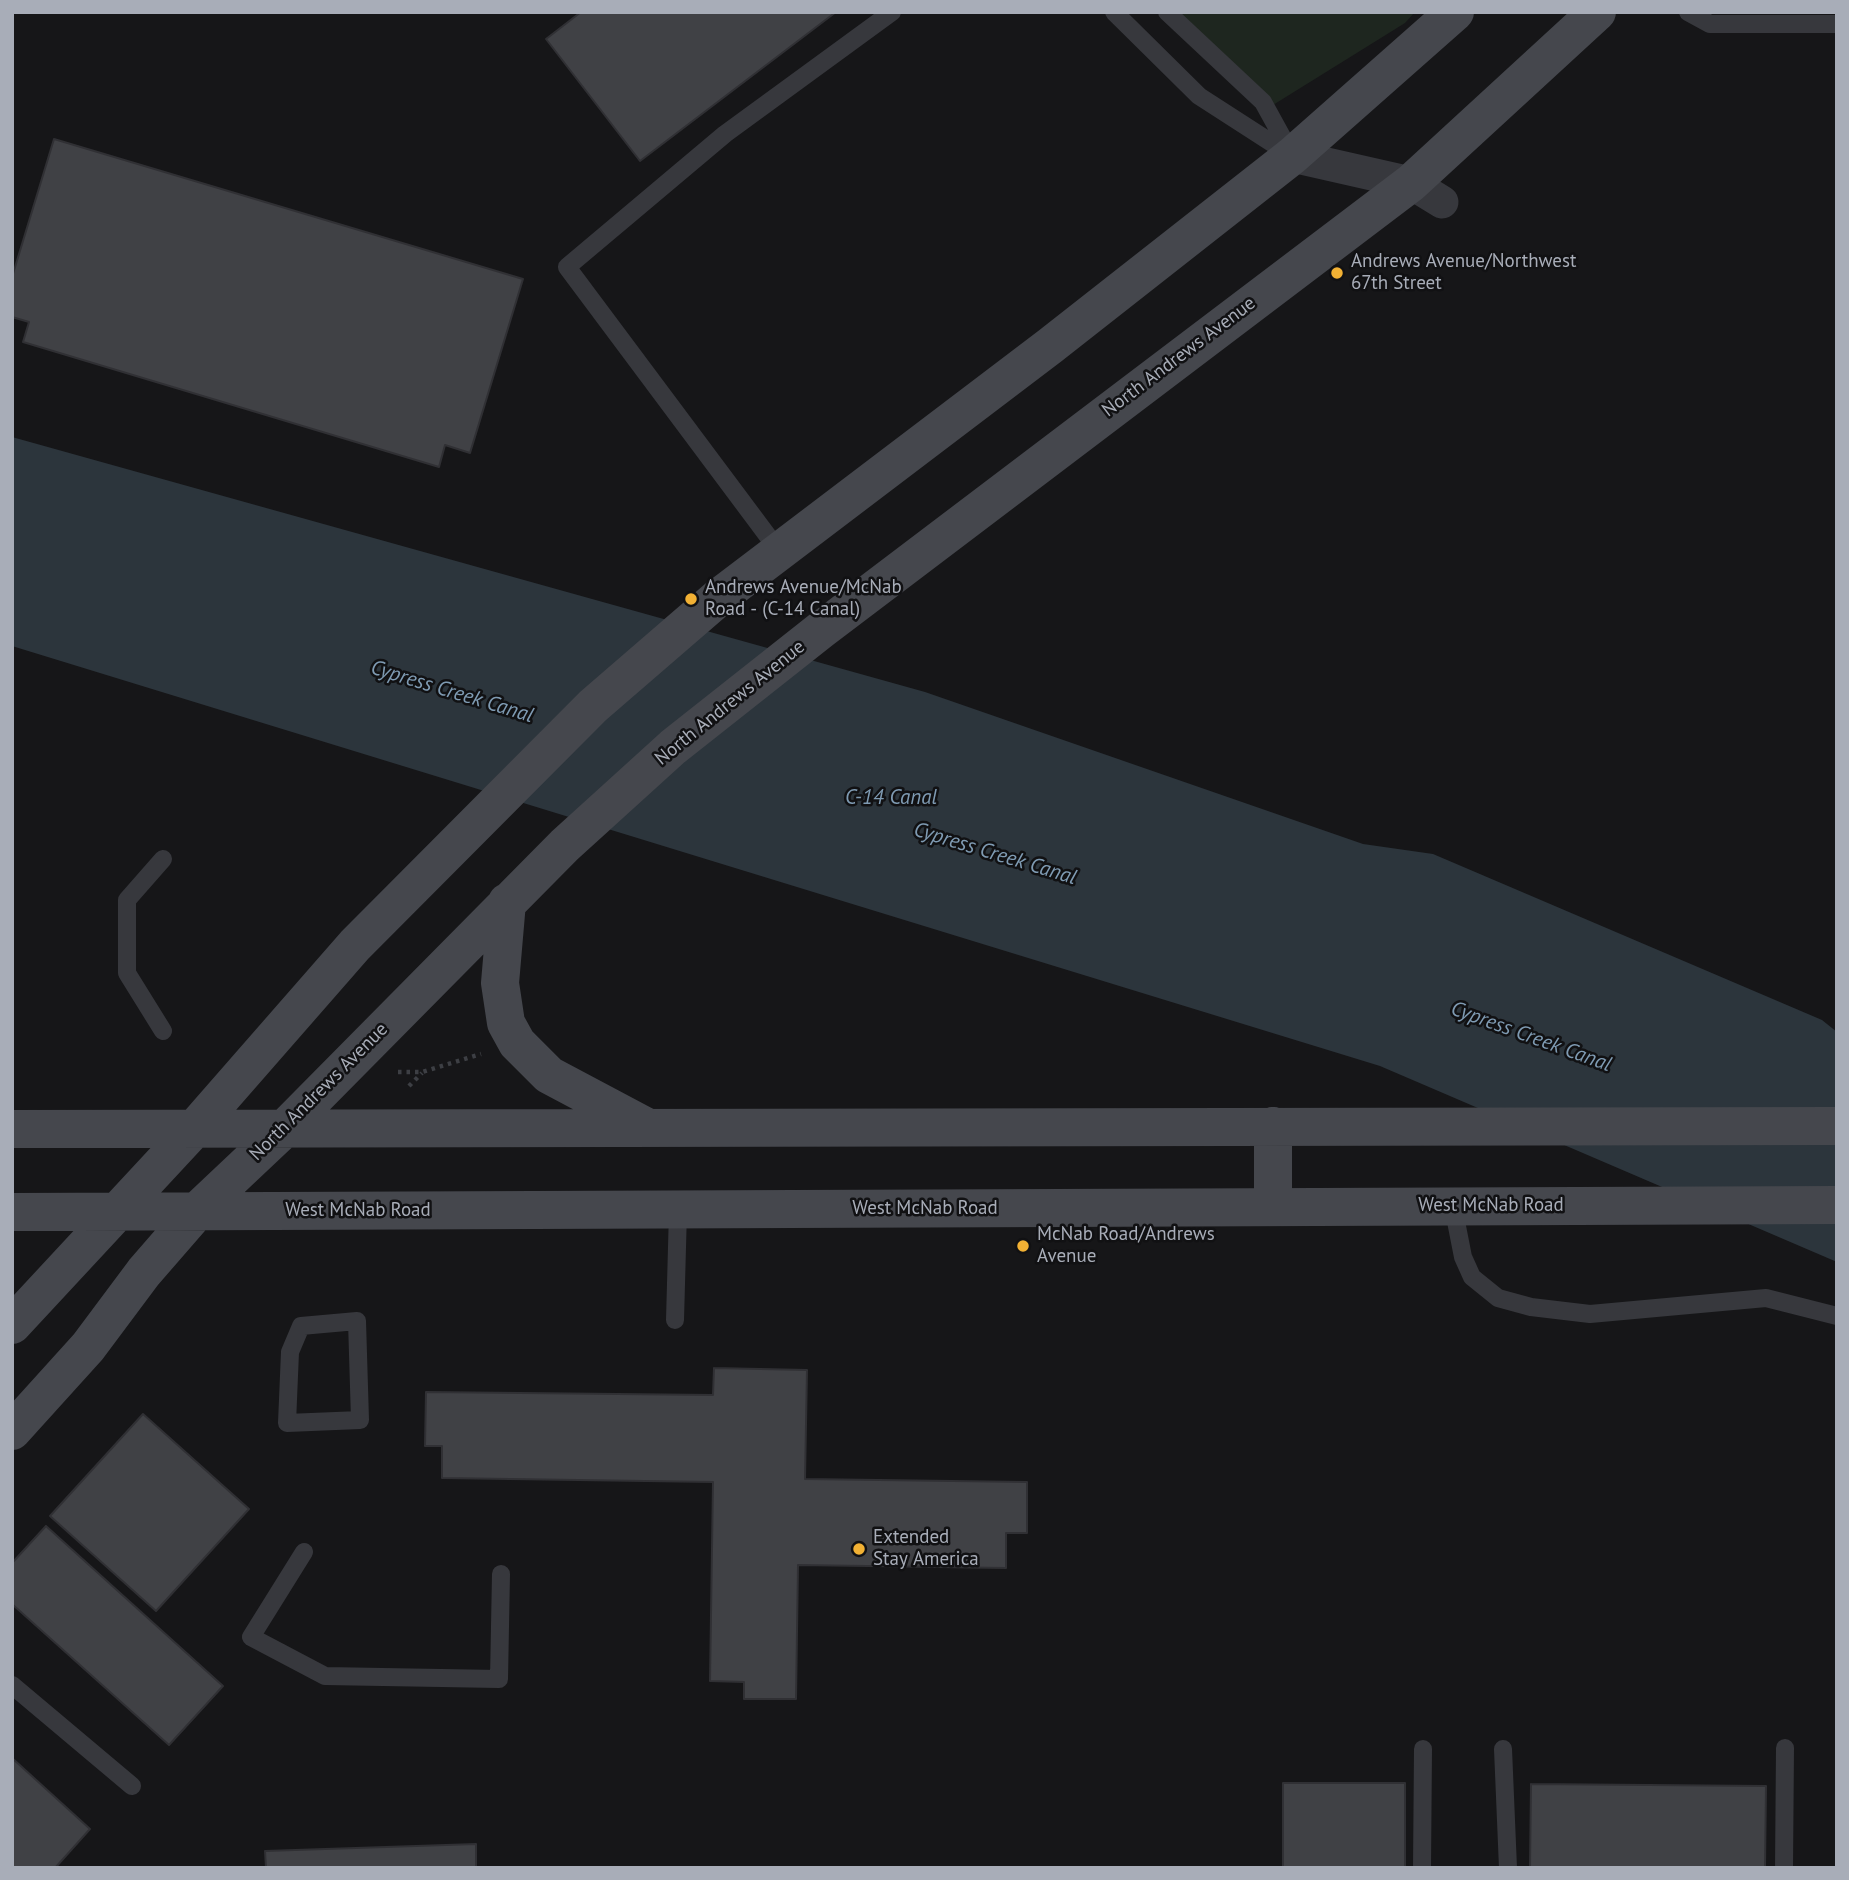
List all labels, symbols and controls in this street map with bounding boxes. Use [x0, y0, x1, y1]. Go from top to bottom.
place label: Andrews Avenue/Northwest 67th Street [1351, 251, 1576, 295]
marker: Andrews Avenue/Northwest 67th Street [1329, 265, 1345, 281]
street label: North Andrews Avenue [1098, 292, 1260, 422]
place label: Andrews Avenue/McNab Road - (C-14 Canal) [705, 577, 902, 621]
marker: Andrews Avenue/McNab Road - (C-14 Canal) [683, 591, 699, 607]
street label: North Andrews Avenue [651, 636, 809, 770]
water label: Cypress Creek Canal [368, 655, 536, 729]
water label: C-14 Canal [845, 785, 937, 811]
water label: Cypress Creek Canal [911, 817, 1079, 891]
water label: Cypress Creek Canal [1447, 996, 1615, 1078]
street label: North Andrews Avenue [245, 1018, 393, 1166]
street label: West McNab Road [1418, 1195, 1564, 1217]
street label: West McNab Road [852, 1198, 998, 1220]
street label: West McNab Road [285, 1200, 431, 1222]
place label: McNab Road/Andrews Avenue [1037, 1224, 1215, 1268]
marker: McNab Road/Andrews Avenue [1015, 1238, 1031, 1254]
place label: Extended Stay America [873, 1527, 979, 1571]
marker: Extended Stay America [851, 1541, 867, 1557]

